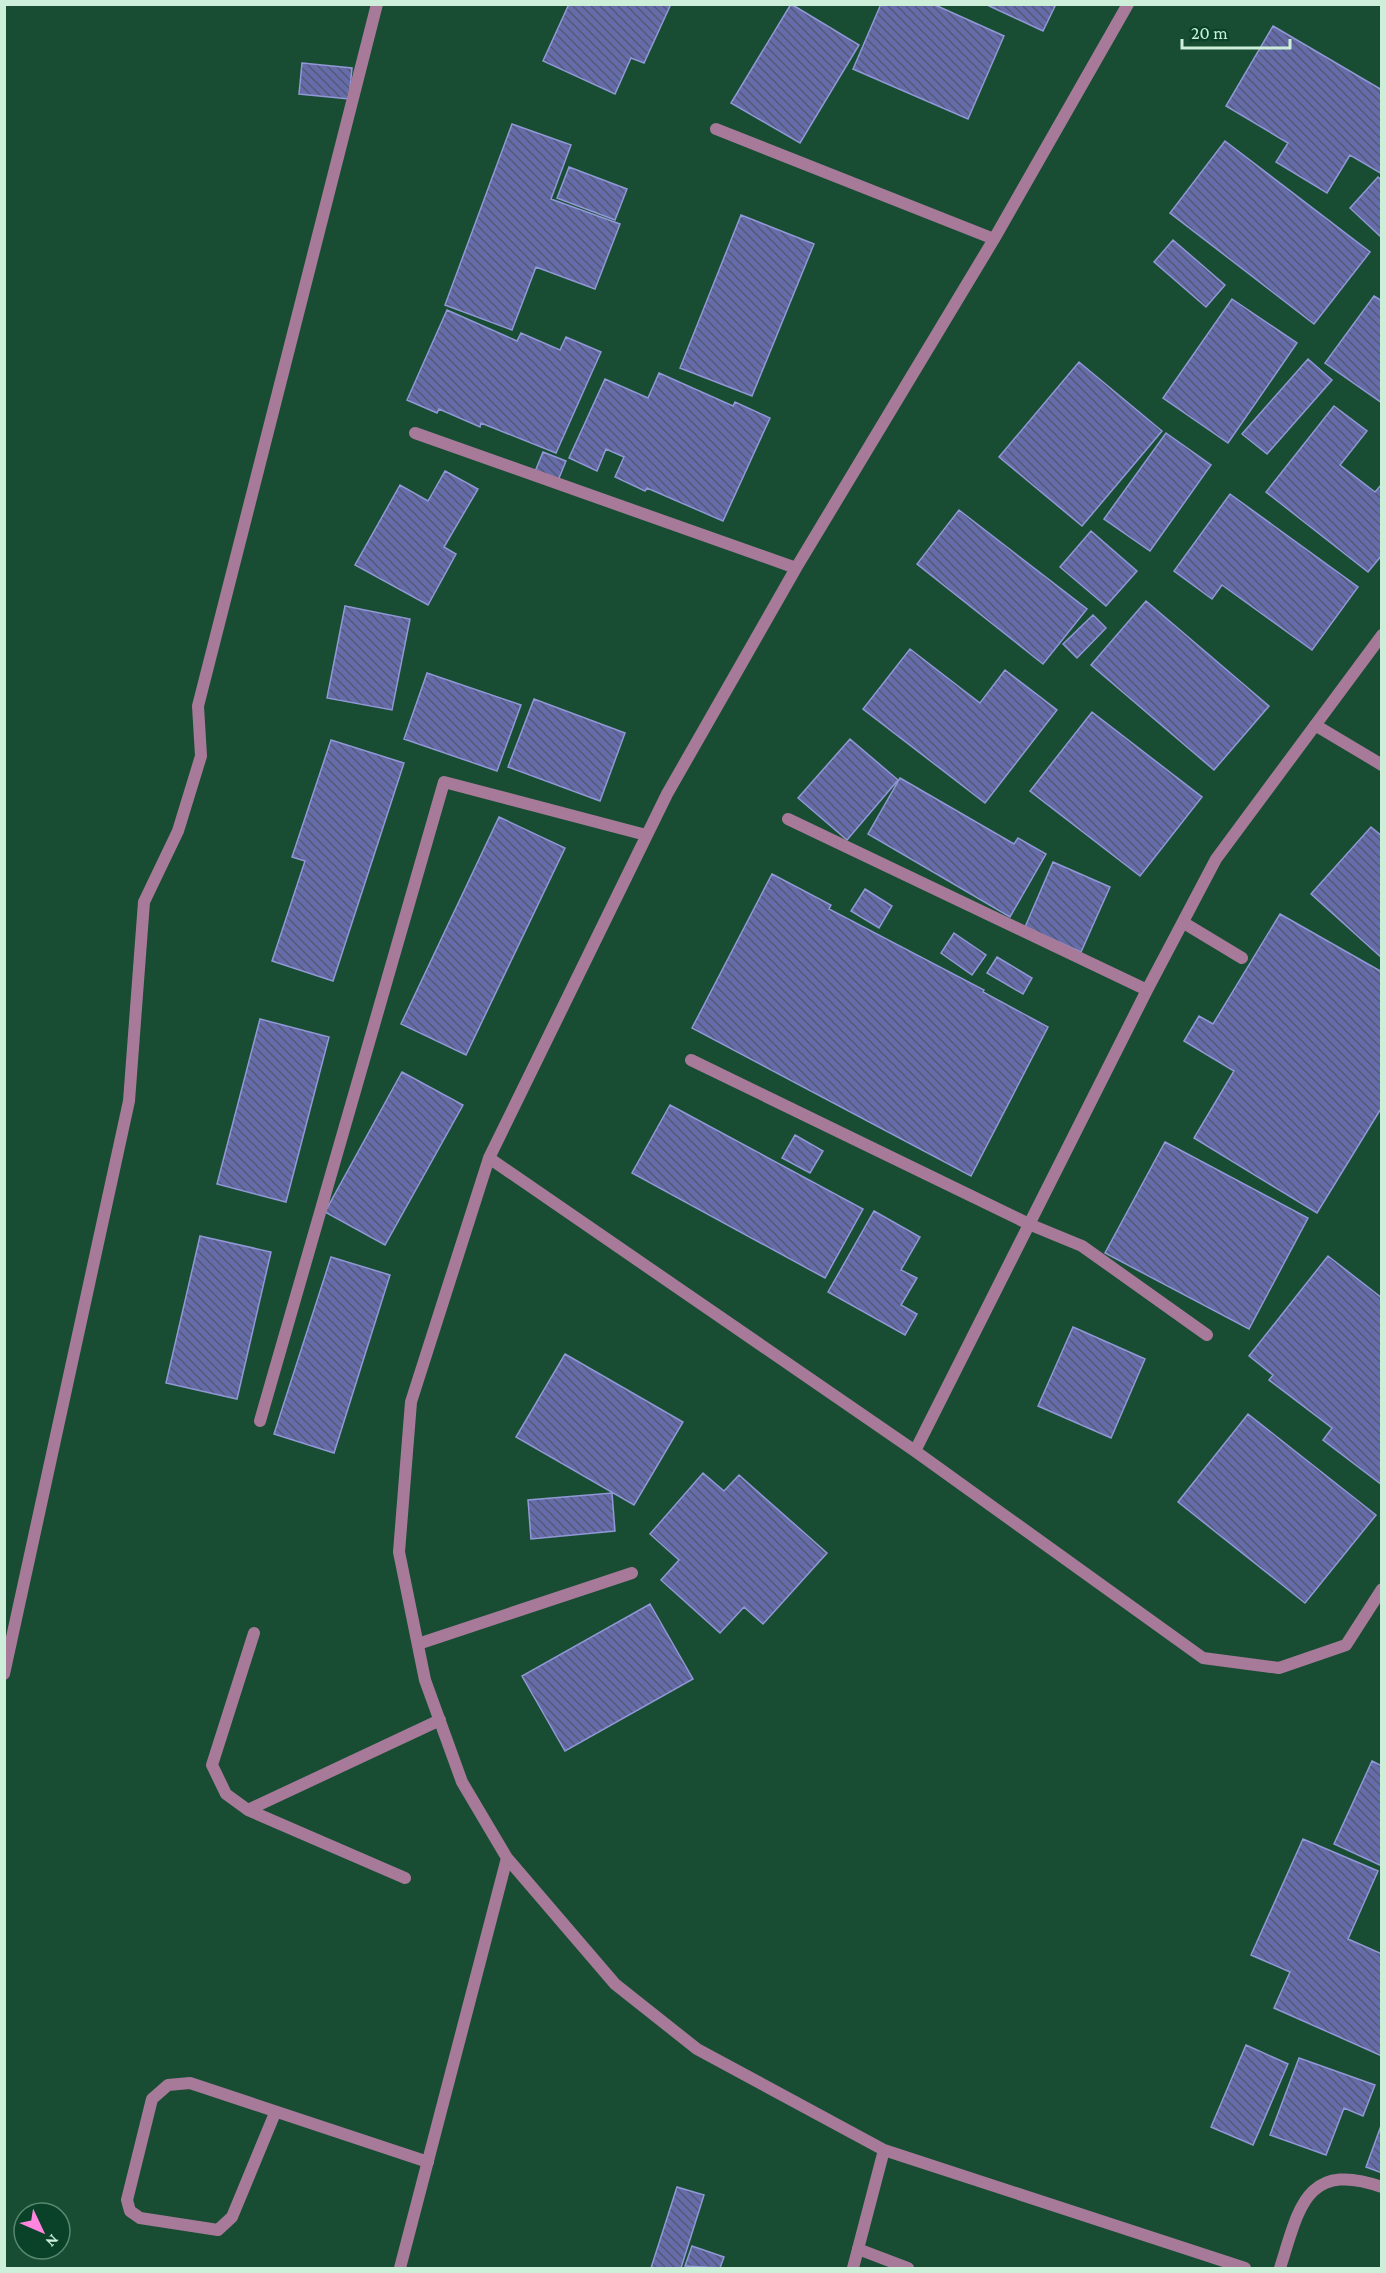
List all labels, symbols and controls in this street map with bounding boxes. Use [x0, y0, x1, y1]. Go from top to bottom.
scale bar [1182, 12, 1290, 50]
text: 20 m [1191, 23, 1228, 43]
north arrow [12, 2201, 72, 2261]
text: N [42, 2231, 62, 2251]

